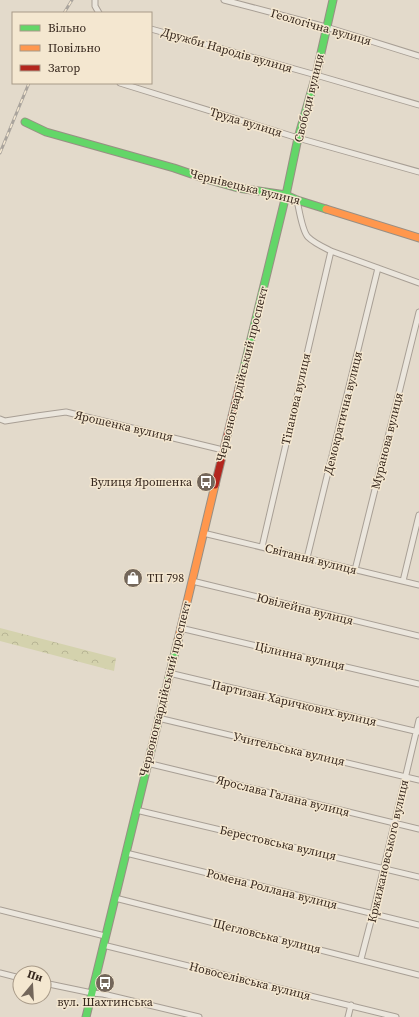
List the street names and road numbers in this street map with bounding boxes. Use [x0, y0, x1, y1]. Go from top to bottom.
street label: Геологічна вулиця [269, 5, 373, 49]
street label: Дружби Народів вулиця [160, 24, 294, 76]
street label: Свободи вулиця [290, 52, 328, 144]
street label: Труда вулиця [208, 103, 284, 141]
street label: Чернівецька вулиця [188, 165, 302, 209]
street label: Червоногвардійський проспект [212, 284, 272, 463]
street label: Демократична вулиця [320, 350, 366, 476]
street label: Тіпанова вулиця [278, 351, 314, 447]
street label: Муранова вулиця [367, 391, 407, 491]
street label: Ярошенка вулиця [73, 407, 175, 445]
street label: Світання вулиця [263, 540, 359, 578]
street label: Ювілейна вулиця [255, 589, 355, 629]
street label: Червоногвардійський проспект [135, 599, 195, 778]
street label: Цілинна вулиця [253, 638, 347, 674]
street label: Партизан Харичкових вулиця [210, 676, 378, 730]
street label: Учительська вулиця [232, 728, 346, 770]
street label: Ярослава Галана вулиця [215, 772, 351, 820]
street label: Кржижановського вулиця [364, 778, 412, 924]
street label: Берестовська вулиця [218, 822, 338, 864]
street label: Ромена Роллана вулиця [205, 865, 339, 913]
street label: Щегловська вулиця [211, 915, 323, 957]
street label: Новоселівська вулиця [188, 958, 312, 1004]

